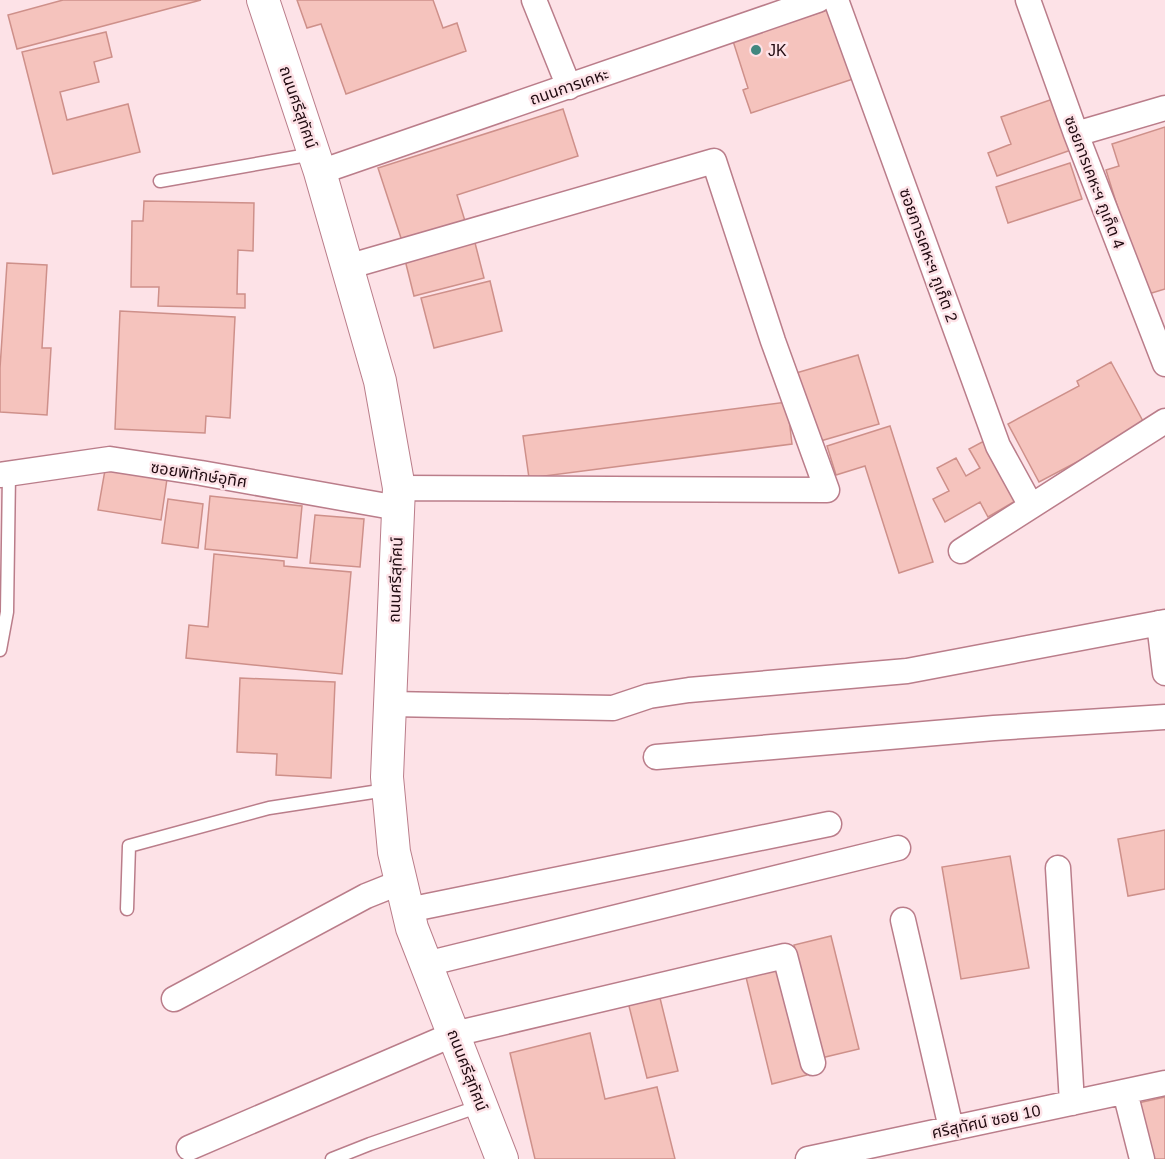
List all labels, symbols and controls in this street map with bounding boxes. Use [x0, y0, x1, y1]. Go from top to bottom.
place label: JK [768, 42, 787, 59]
marker: JK [749, 43, 763, 57]
street label: ถนนศรีสุทัศน์ [276, 64, 321, 151]
street label: ถนนการเคหะ [527, 65, 611, 108]
street label: ซอยการเคหะฯ ภูเก็ต 4 [1060, 113, 1128, 251]
street label: ซอยการเคหะฯ ภูเก็ต 2 [896, 186, 961, 325]
street label: ซอยพิทักษ์อุทิศ [149, 458, 248, 491]
street label: ถนนศรีสุทัศน์ [386, 537, 406, 623]
street label: ถนนศรีสุทัศน์ [443, 1027, 491, 1114]
street label: ศรีสุทัศน์ ซอย 10 [930, 1102, 1042, 1142]

